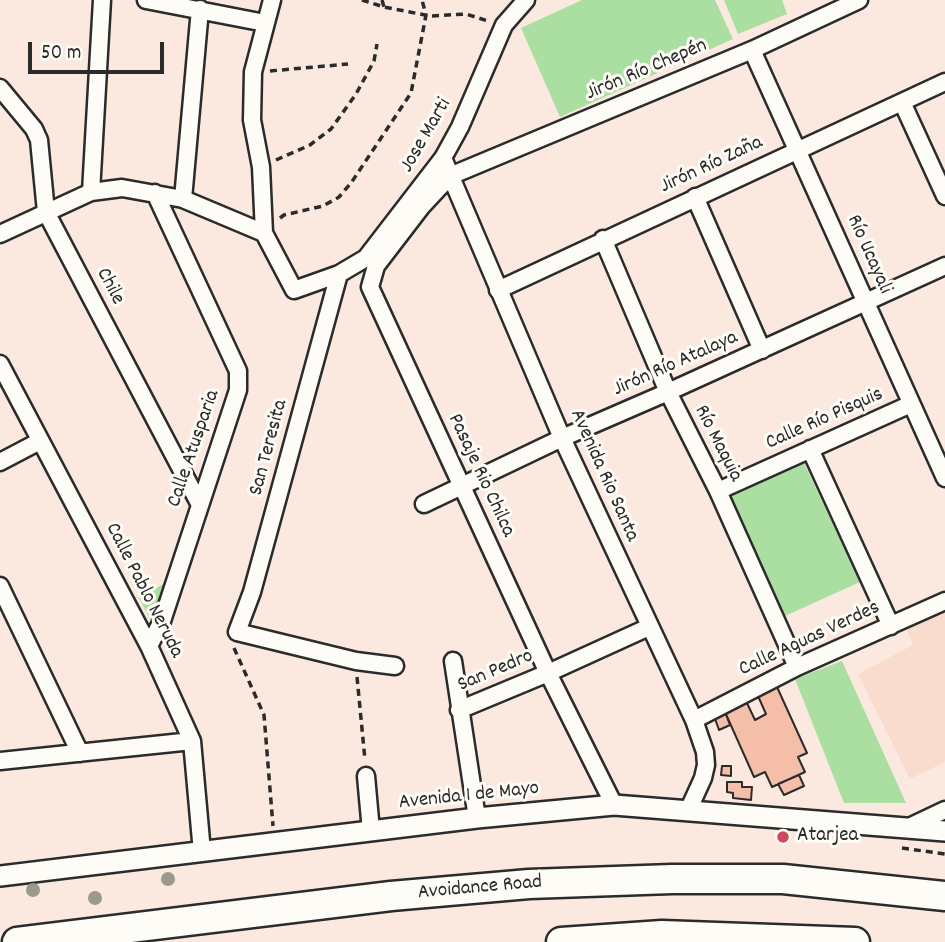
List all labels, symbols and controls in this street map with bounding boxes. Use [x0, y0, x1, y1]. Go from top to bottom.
scale bar [32, 28, 168, 72]
street label: Jirón Río Chepén [583, 34, 711, 108]
text: 50 m [41, 39, 81, 69]
street label: Jose Marti [396, 94, 458, 178]
street label: Jirón Río Zaña [657, 131, 767, 201]
street label: Río Ucayali [839, 212, 897, 298]
street label: Chile [89, 264, 129, 310]
street label: Jirón Río Atalaya [610, 326, 742, 404]
street label: Calle Río Pisquis [762, 383, 888, 457]
street label: Calle Atusparia [163, 387, 227, 511]
street label: San Teresita [245, 397, 295, 499]
street label: Río Maquia [687, 402, 747, 486]
street label: Avenida Rio Santa [563, 406, 643, 546]
street label: Pasaje Rio Chilca [440, 410, 520, 542]
street label: Calle Pablo Neruda [98, 519, 188, 663]
street label: Calle Aguas Verdes [736, 596, 884, 684]
street label: San Pedro [455, 645, 537, 699]
street label: Avenida 1 de Mayo [398, 777, 540, 817]
place label: Atarjea [797, 824, 858, 850]
marker: Atarjea [775, 829, 791, 845]
street label: Avoidance Road [417, 871, 543, 907]

